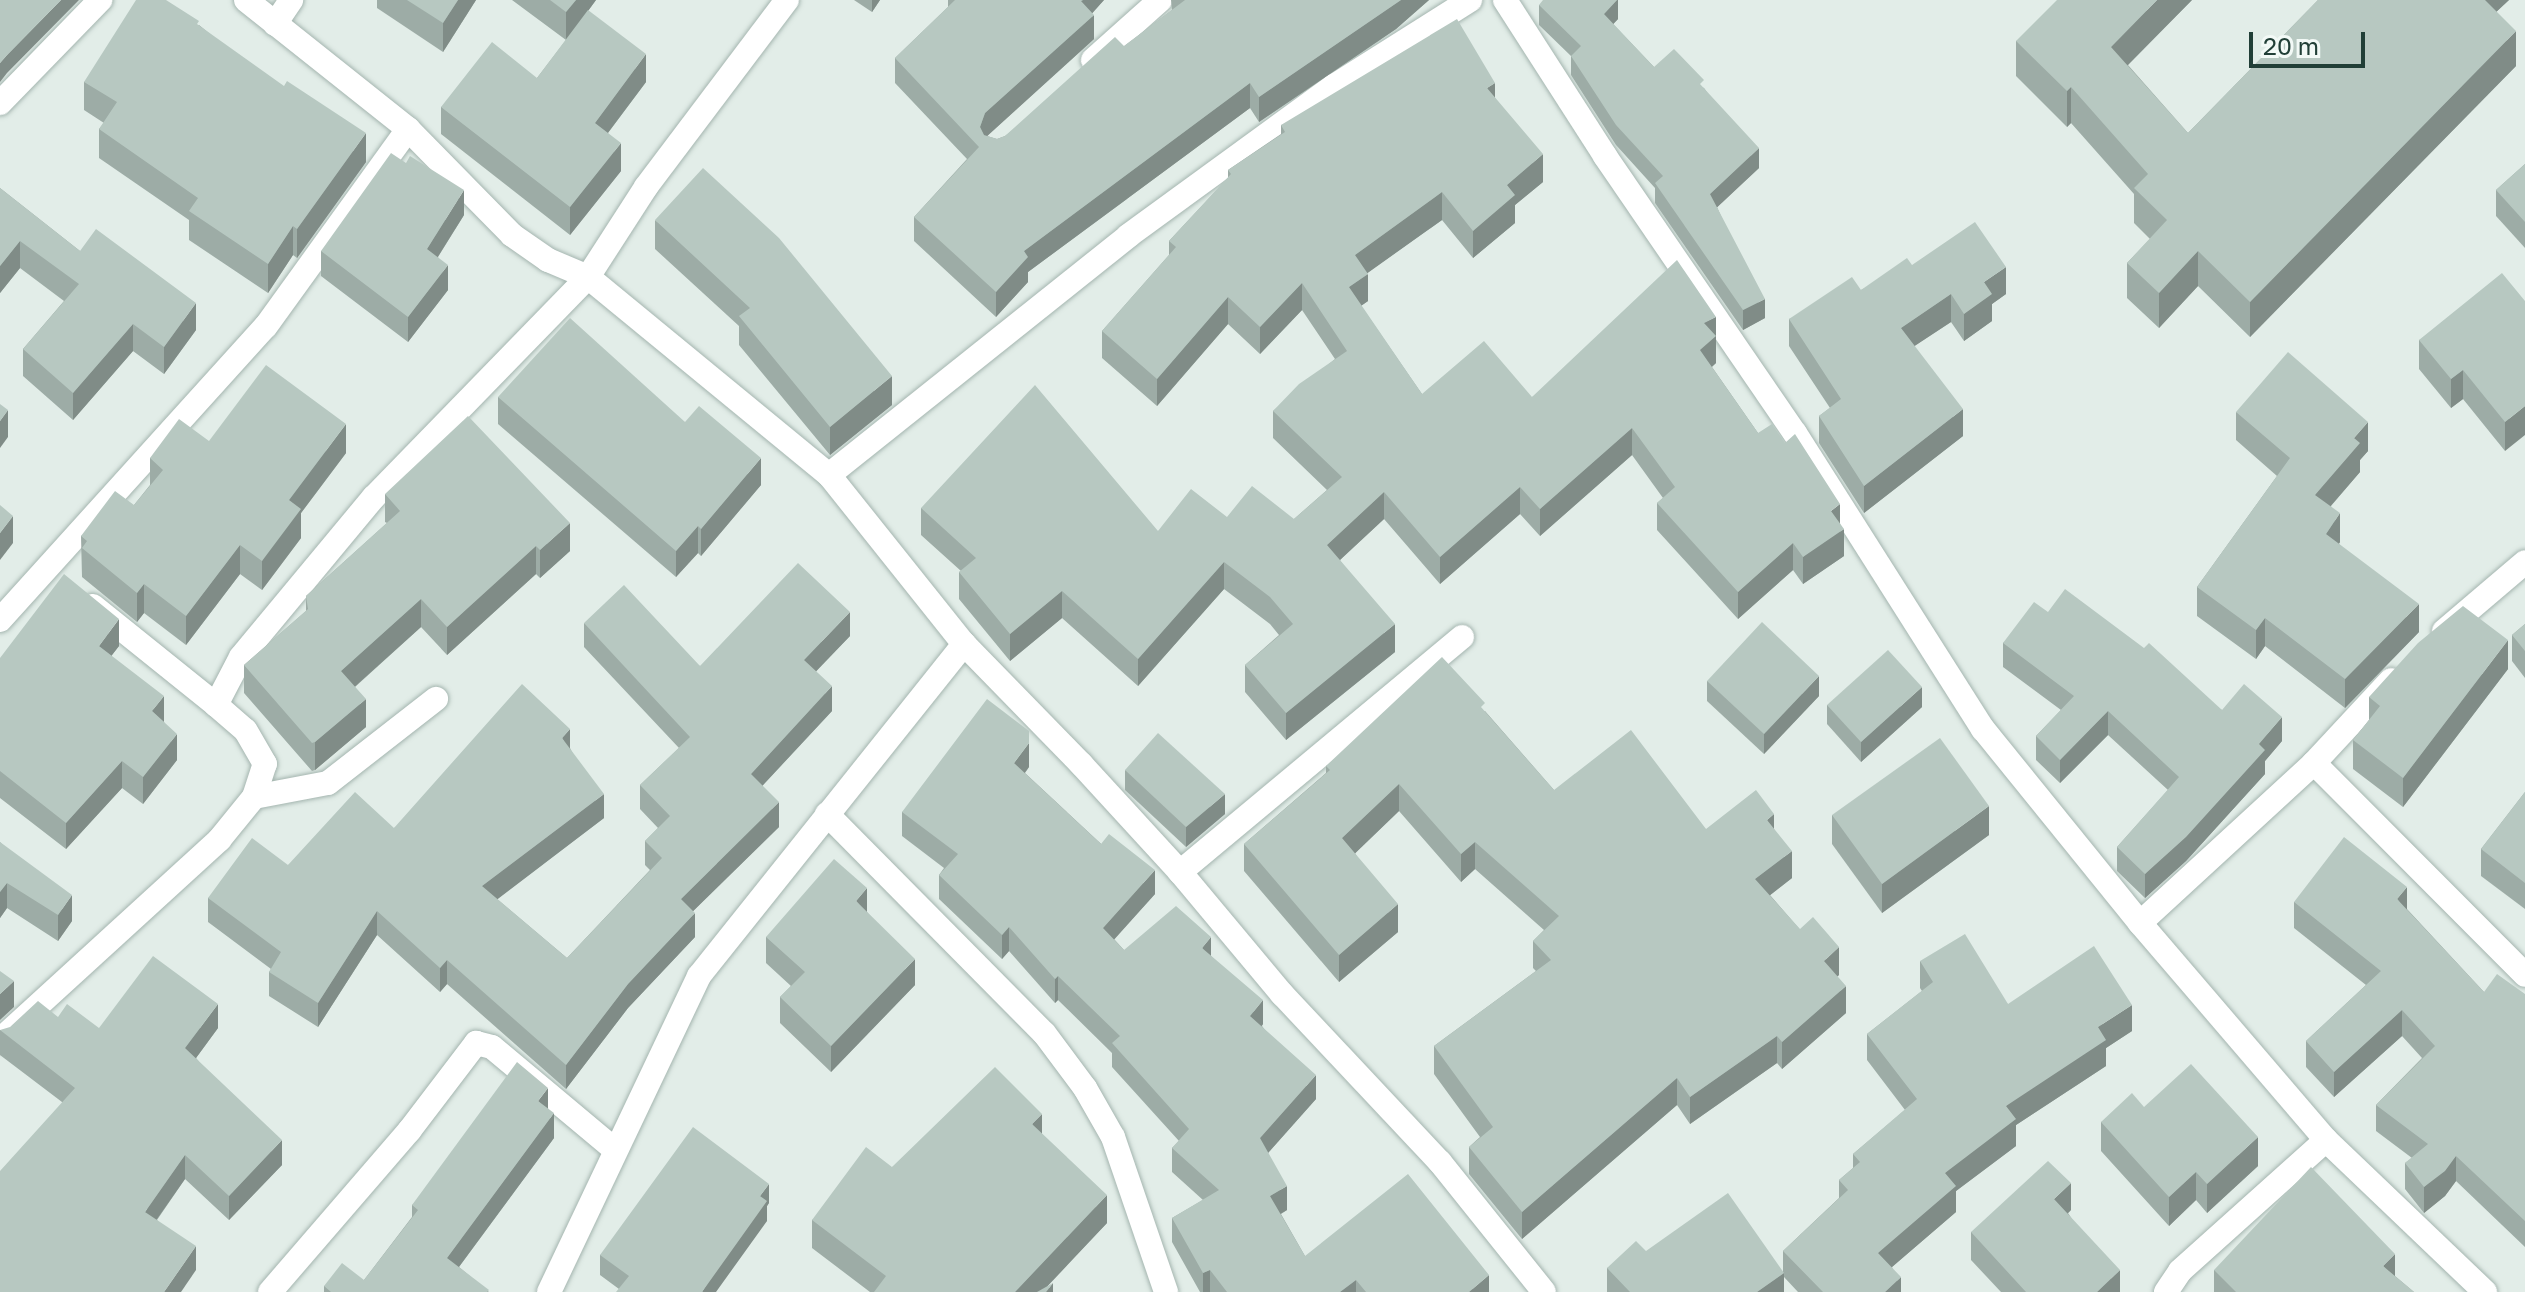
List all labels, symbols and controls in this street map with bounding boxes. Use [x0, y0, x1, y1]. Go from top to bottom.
scale bar [2253, 16, 2369, 66]
text: 20 m [2263, 31, 2319, 60]

